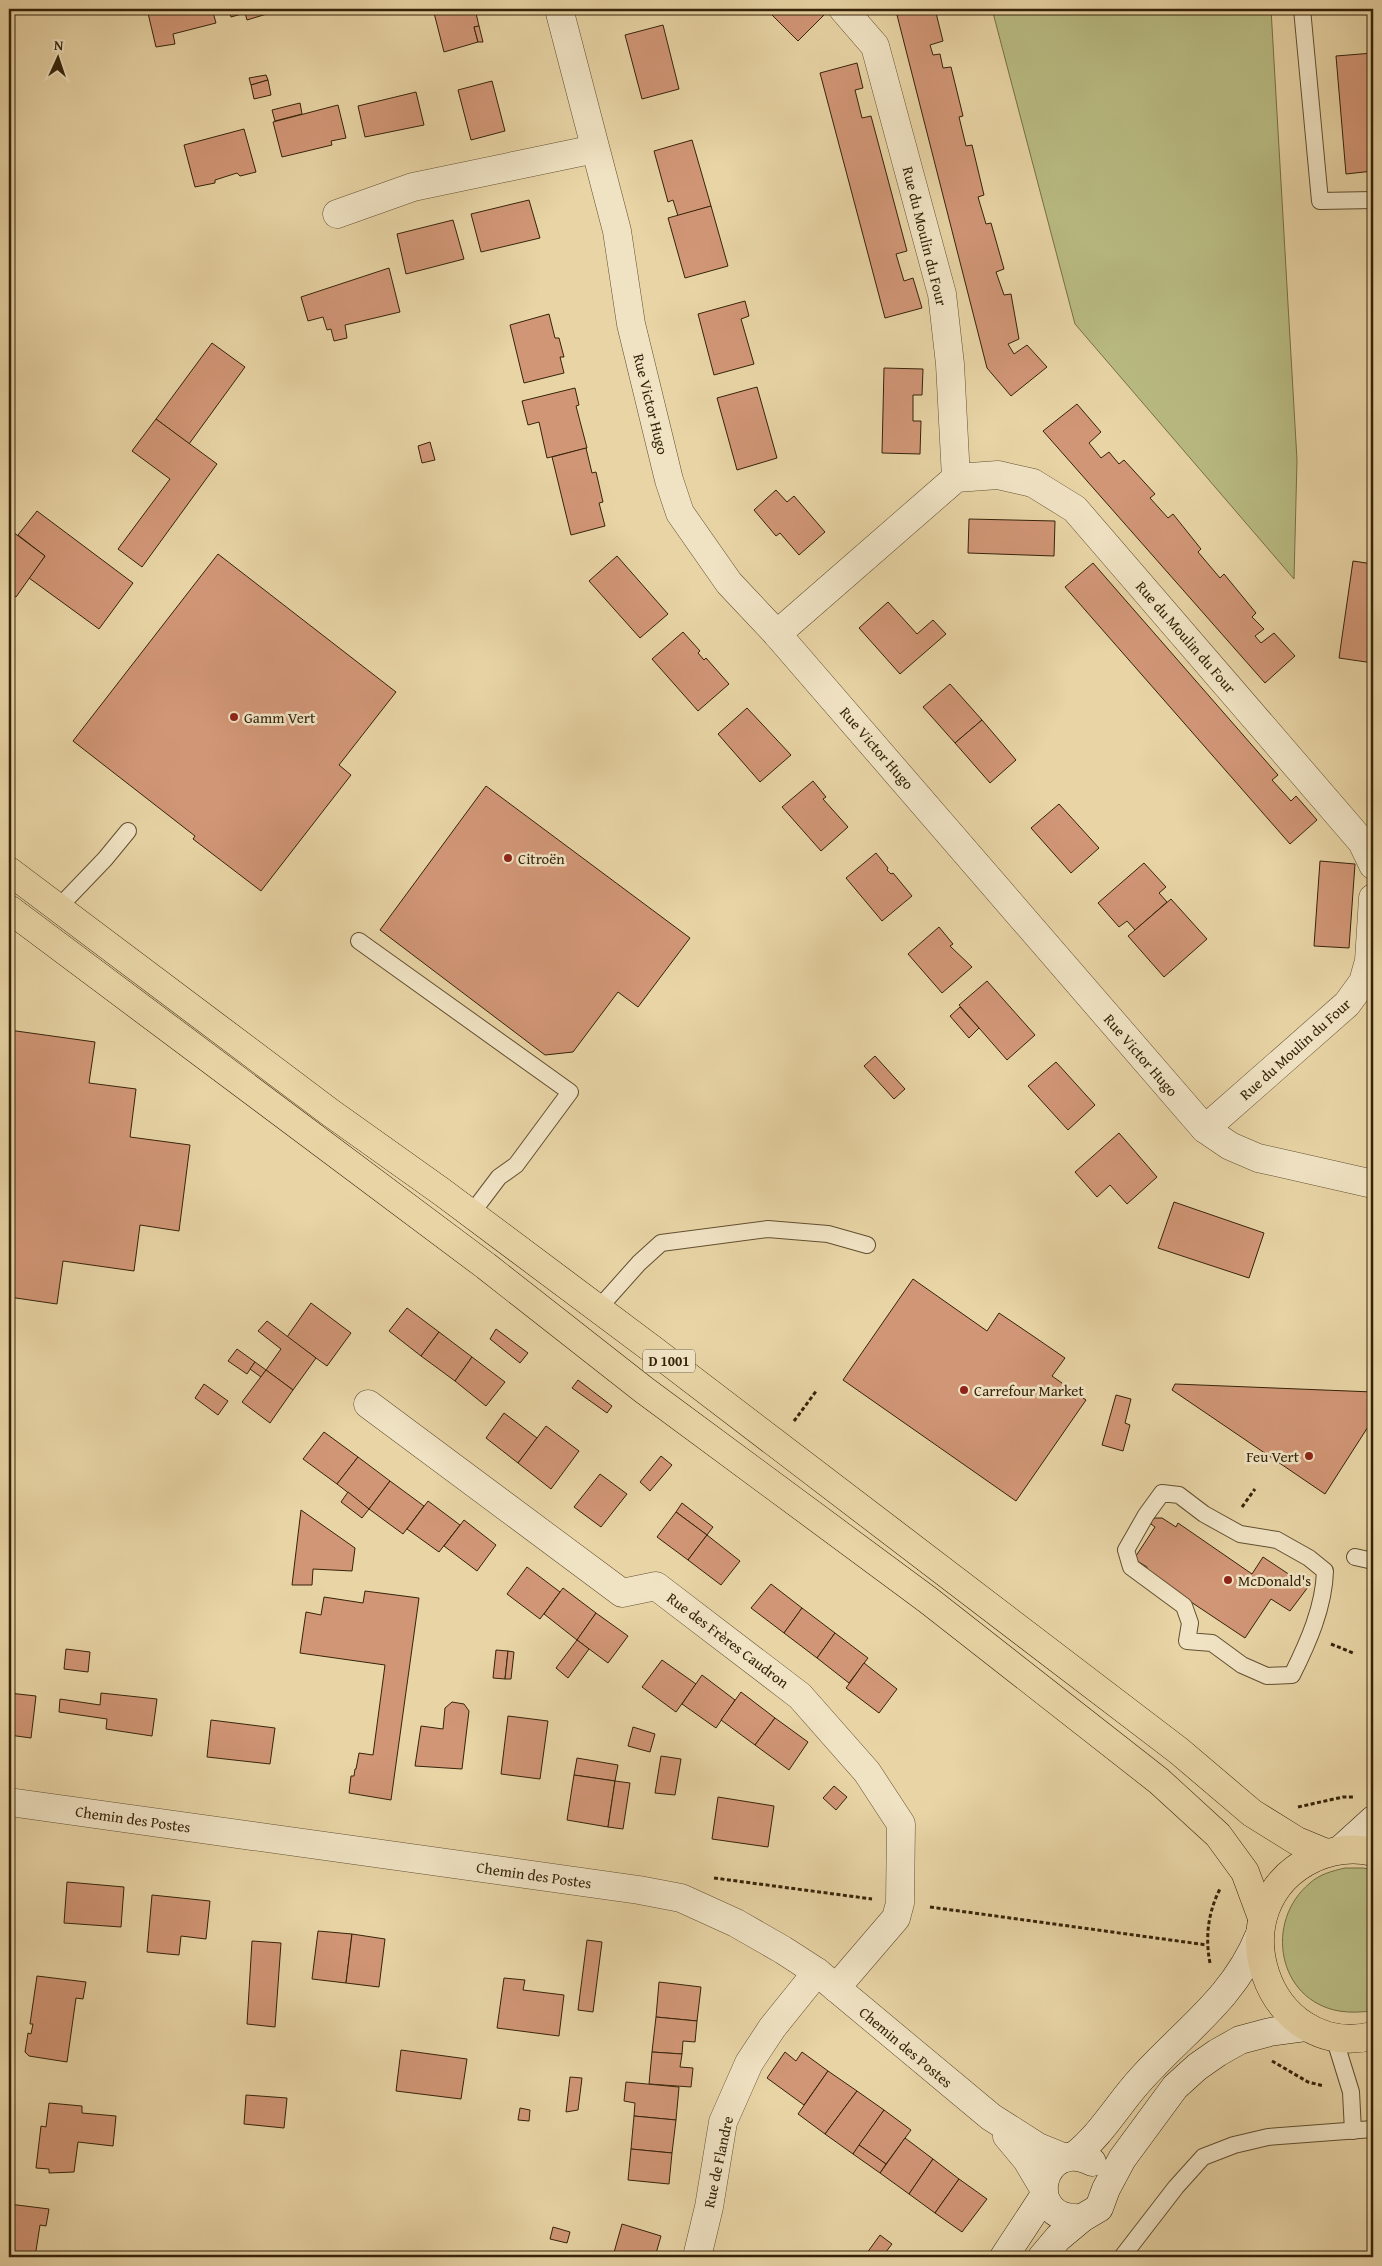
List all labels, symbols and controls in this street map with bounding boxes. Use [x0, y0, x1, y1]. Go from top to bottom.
north arrow [32, 32, 82, 82]
text: N [53, 35, 65, 55]
street label: Rue du Moulin du Four [898, 164, 952, 308]
street label: Rue Victor Hugo [628, 351, 674, 457]
street label: Rue du Moulin du Four [1131, 576, 1241, 698]
street label: Rue Victor Hugo [835, 702, 919, 794]
place label: Gamm Vert [244, 707, 316, 728]
marker: Gamm Vert [228, 711, 240, 723]
place label: Citroën [518, 848, 565, 869]
marker: Citroën [502, 852, 514, 864]
street label: Rue du Moulin du Four [1235, 993, 1355, 1105]
street label: Rue Victor Hugo [1099, 1009, 1183, 1101]
road number: D 1001 [643, 1350, 695, 1372]
place label: Carrefour Market [974, 1380, 1084, 1401]
marker: Carrefour Market [958, 1384, 970, 1396]
place label: Feu Vert [1246, 1446, 1300, 1467]
marker: Feu Vert [1303, 1450, 1315, 1462]
place label: McDonald's [1238, 1570, 1311, 1591]
marker: McDonald's [1222, 1574, 1234, 1586]
street label: Rue des Frères Caudron [663, 1587, 794, 1693]
street label: Chemin des Postes [74, 1801, 192, 1837]
street label: Chemin des Postes [475, 1857, 593, 1893]
street label: Chemin des Postes [855, 2002, 957, 2092]
street label: Rue de Flandre [698, 2114, 738, 2210]

